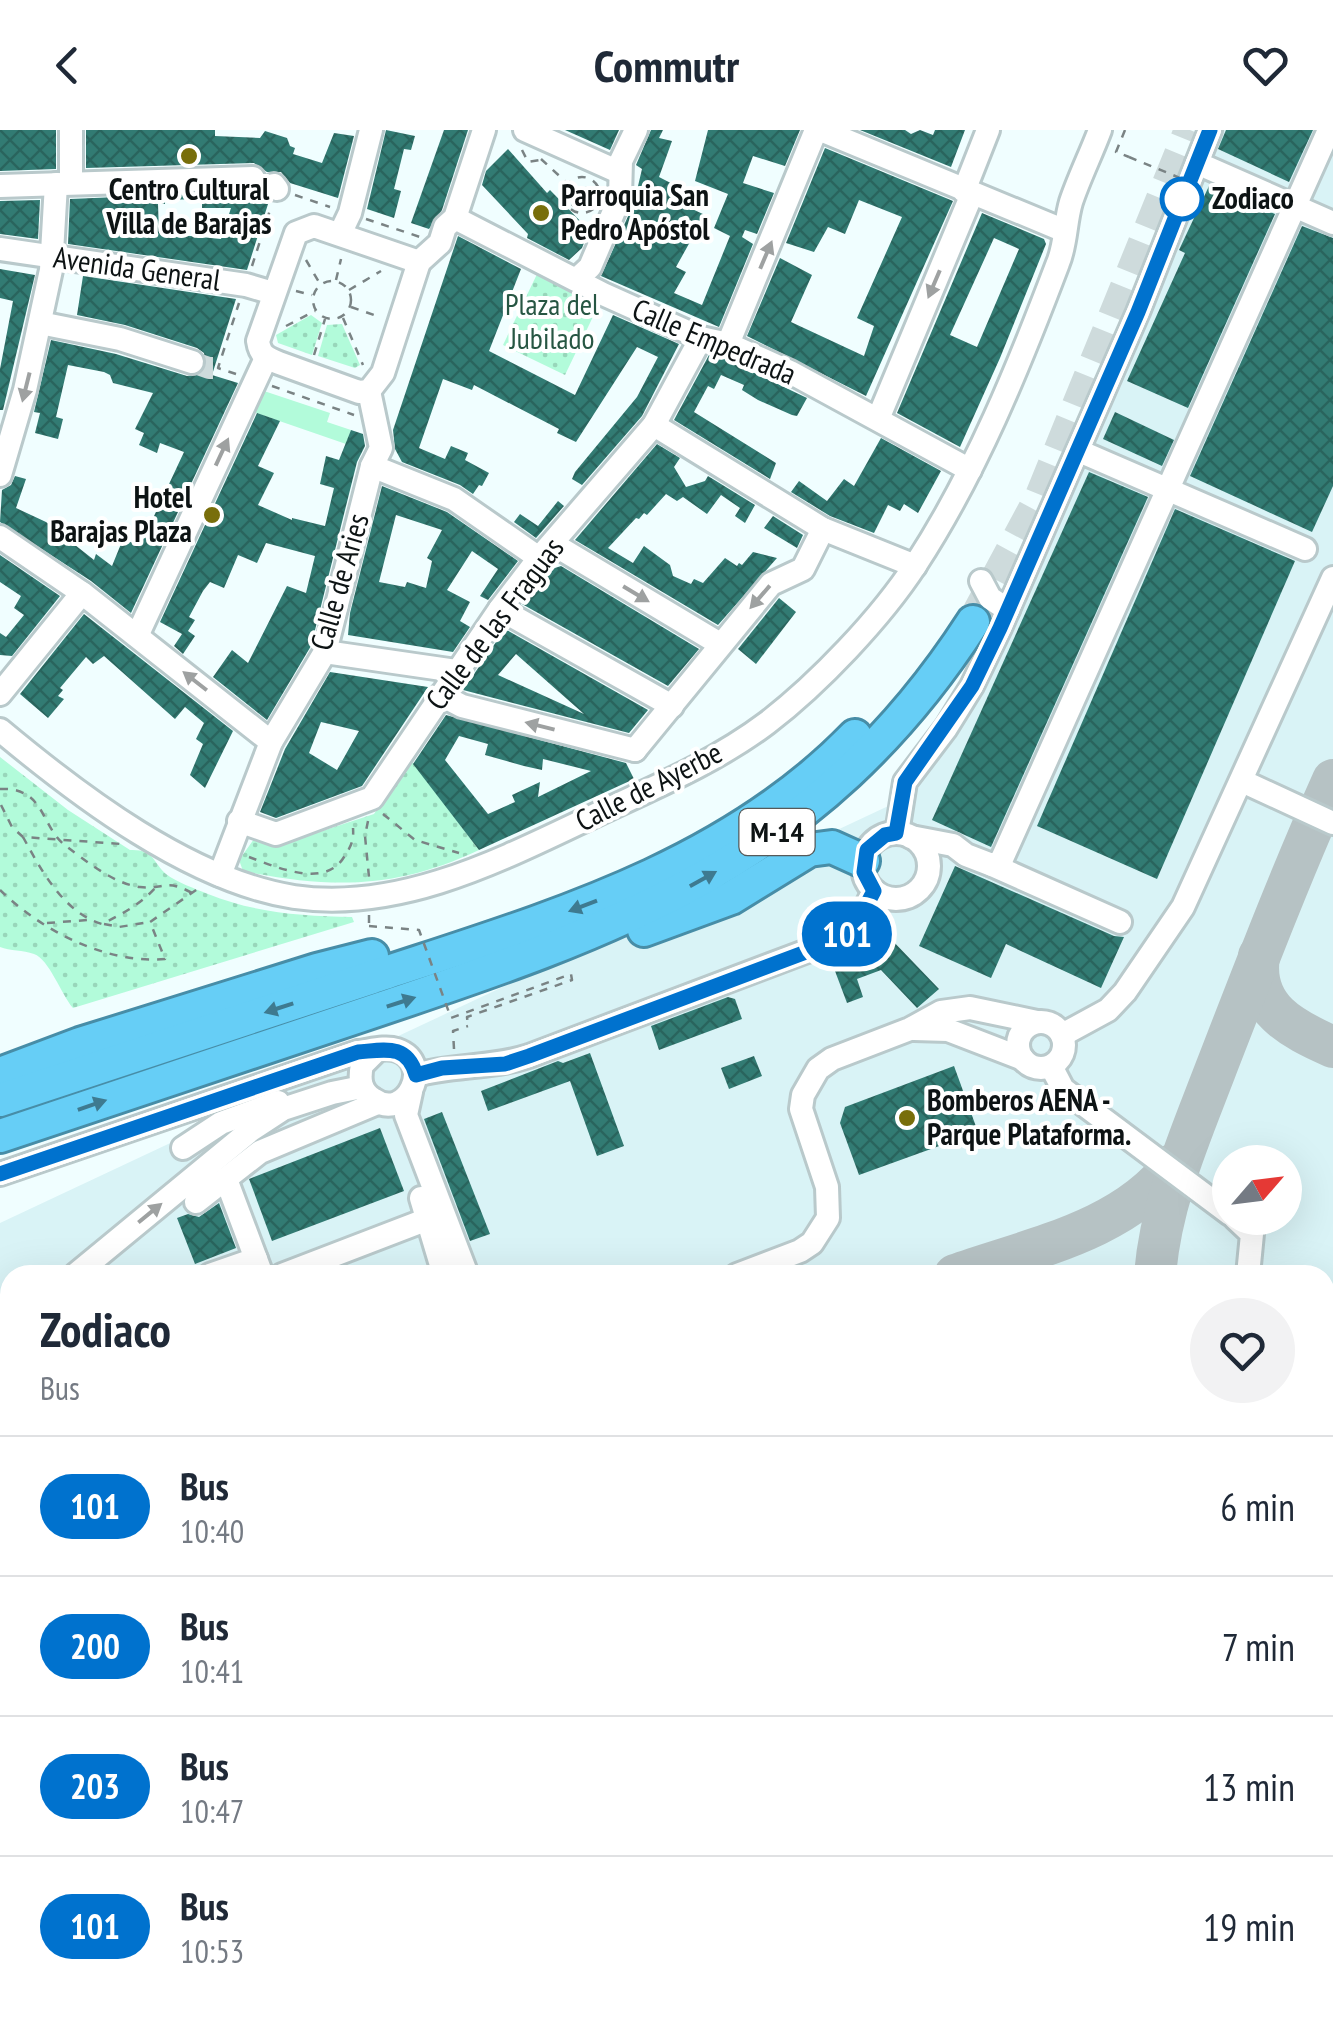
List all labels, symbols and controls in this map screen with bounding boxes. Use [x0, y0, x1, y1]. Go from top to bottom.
text: Commutr [594, 36, 739, 94]
icon: back [40, 38, 95, 93]
icon: heart [1238, 38, 1293, 93]
marker: Centro Cultural Villa de Barajas [178, 145, 200, 167]
place label: Centro Cultural Villa de Barajas [105, 169, 272, 242]
place label: Parroquia San Pedro Apóstol [561, 175, 710, 248]
marker: Zodiaco [1161, 178, 1203, 220]
place label: Zodiaco [1212, 178, 1294, 217]
marker: Parroquia San Pedro Apóstol [530, 202, 552, 224]
street label: Avenida General [51, 236, 223, 299]
one-way arrow [758, 240, 774, 270]
one-way arrow [926, 269, 942, 299]
park label: Plaza del Jubilado [505, 284, 599, 357]
street label: Calle Empedrada [627, 289, 802, 393]
one-way arrow [17, 371, 33, 402]
one-way arrow [214, 437, 230, 467]
place label: Hotel Barajas Plaza [50, 477, 193, 550]
marker: Hotel Barajas Plaza [201, 504, 223, 526]
street label: Calle de Aries [300, 509, 377, 654]
street label: Calle de las Fraguas [416, 529, 571, 717]
one-way arrow [622, 585, 650, 602]
one-way arrow [749, 585, 771, 610]
one-way arrow [182, 671, 207, 692]
one-way arrow [524, 717, 555, 733]
street label: Calle de Ayerbe [568, 732, 728, 839]
road number: M-14 [740, 809, 814, 855]
one-way arrow [689, 871, 718, 888]
one-way arrow [568, 898, 598, 914]
line badge: 101 [790, 902, 904, 966]
text: 101 [822, 911, 872, 957]
one-way arrow [386, 994, 416, 1009]
one-way arrow [263, 1002, 293, 1017]
place label: Bomberos AENA - Parque Plataforma. [927, 1080, 1131, 1153]
one-way arrow [78, 1097, 108, 1112]
marker: Bomberos AENA - Parque Plataforma. [896, 1107, 918, 1129]
north arrow [1212, 1145, 1302, 1235]
map controls [1212, 1145, 1302, 1235]
one-way arrow [138, 1203, 163, 1224]
text: Zodiaco [40, 1298, 171, 1360]
button: heart [1190, 1298, 1295, 1403]
text: Bus [40, 1367, 80, 1409]
text: Bus [180, 1461, 229, 1510]
text: 6 min [1220, 1482, 1295, 1531]
text: 101 [70, 1483, 120, 1529]
text: 10:40 [180, 1510, 244, 1552]
text: Bus [180, 1601, 229, 1650]
text: 7 min [1222, 1622, 1295, 1671]
text: 200 [70, 1623, 120, 1669]
text: 10:41 [180, 1650, 244, 1692]
text: Bus [180, 1741, 229, 1790]
text: 13 min [1203, 1762, 1295, 1811]
text: 203 [70, 1763, 120, 1809]
text: 10:47 [180, 1790, 244, 1832]
text: Bus [180, 1881, 229, 1930]
text: 19 min [1203, 1902, 1295, 1951]
text: 101 [70, 1903, 120, 1949]
text: 10:53 [180, 1930, 244, 1972]

